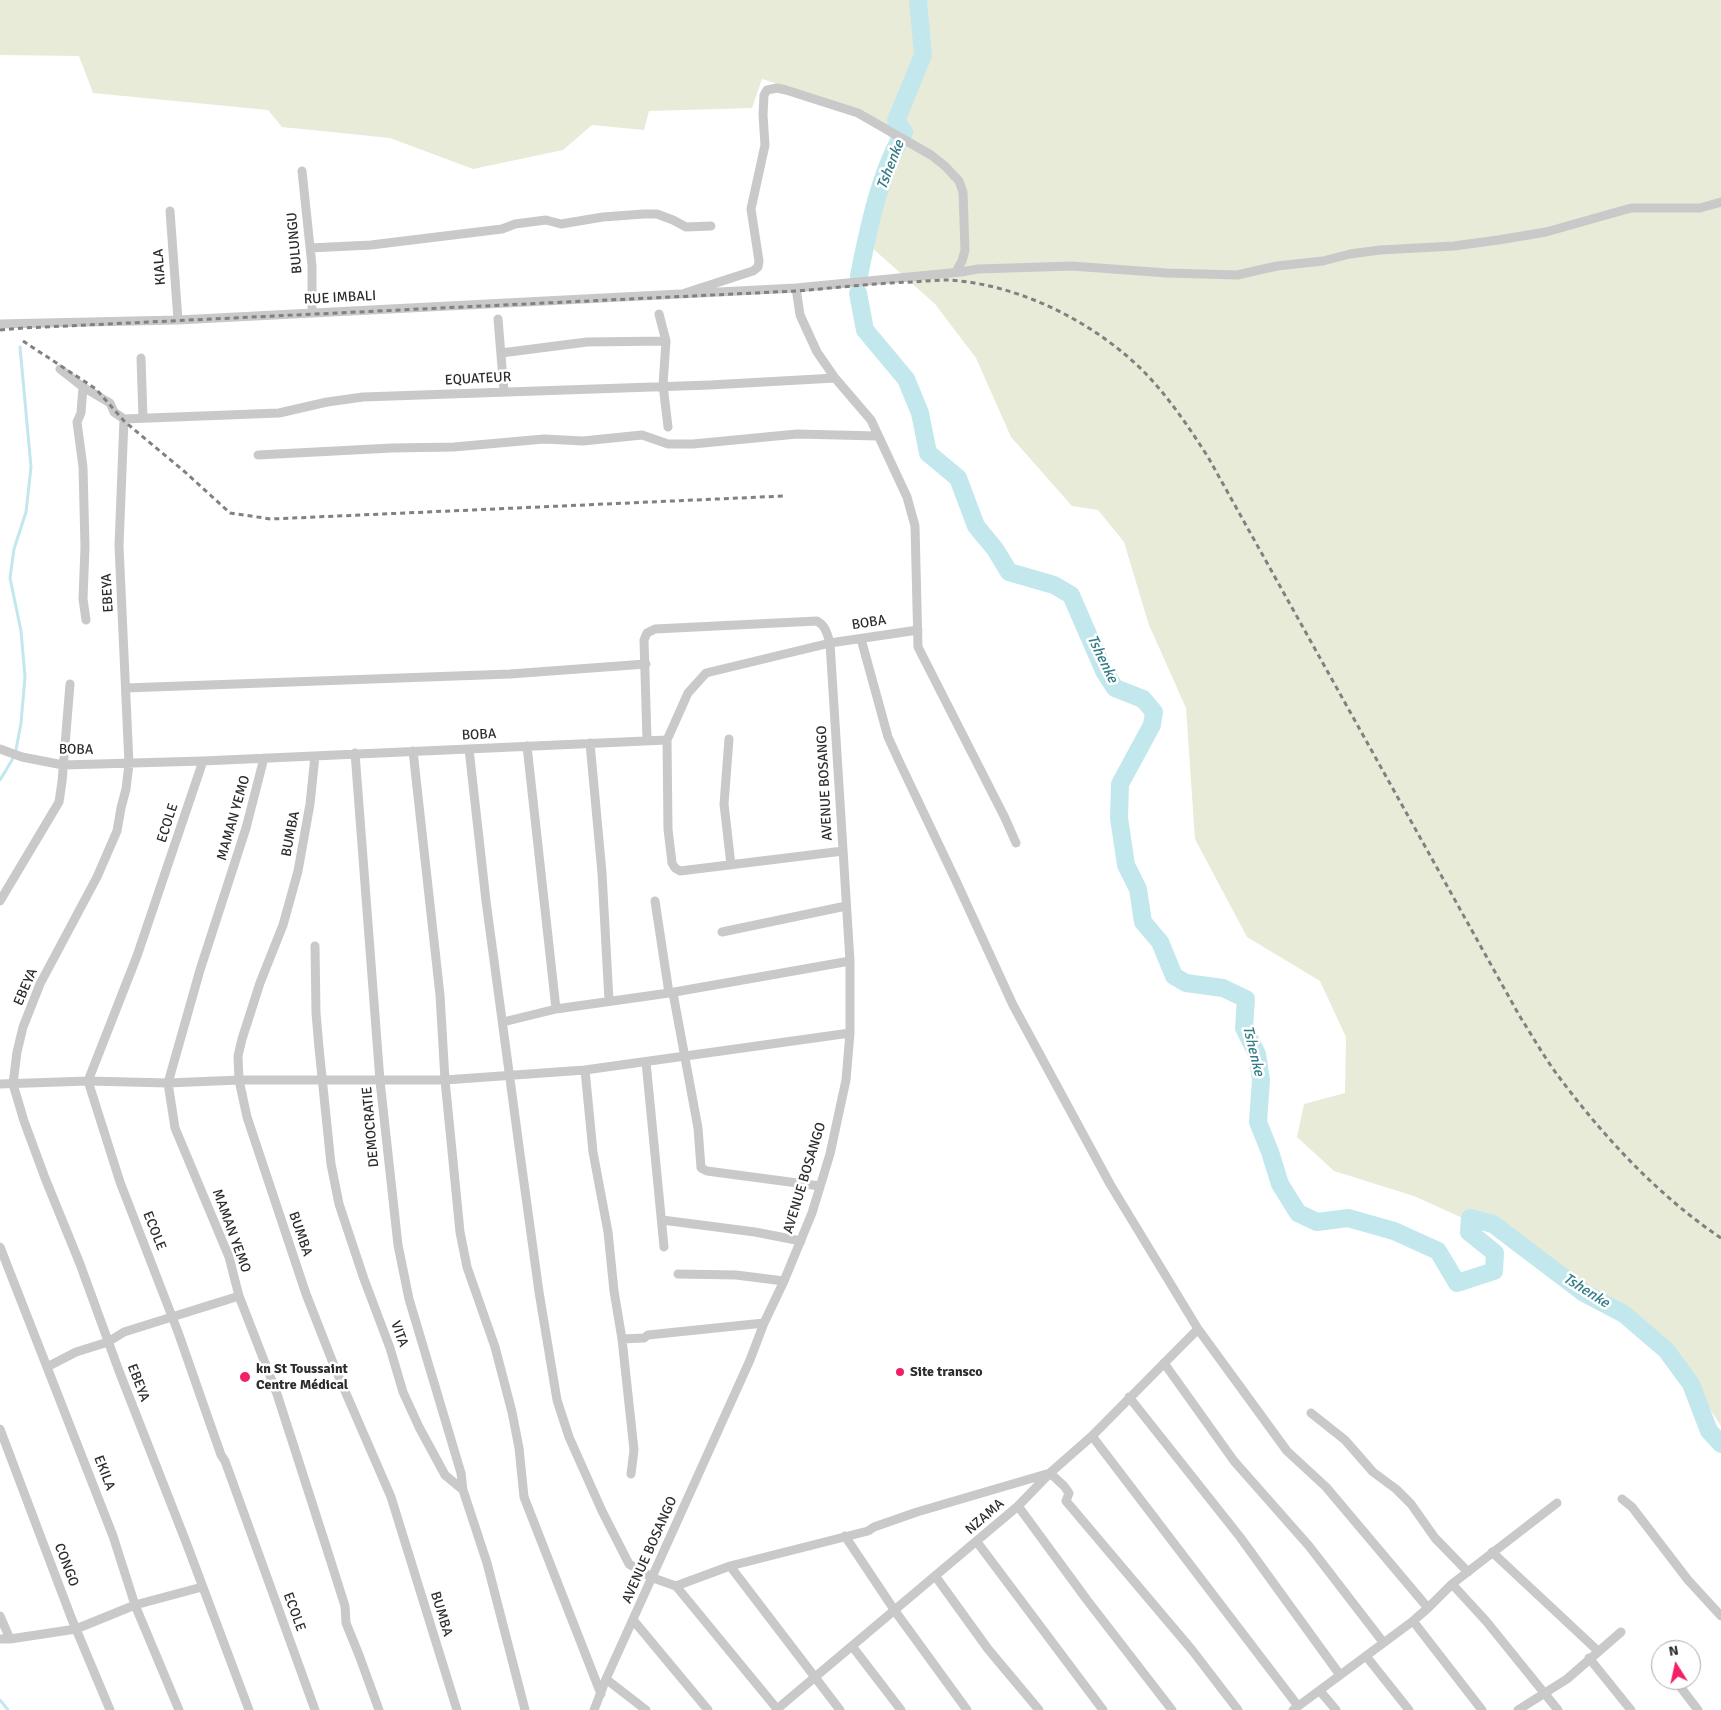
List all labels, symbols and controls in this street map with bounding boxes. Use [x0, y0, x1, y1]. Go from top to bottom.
water label: Tshenke [873, 138, 909, 192]
street label: BULUNGU [284, 211, 306, 275]
street label: KIALA [150, 248, 170, 286]
street label: RUE IMBALI [303, 288, 377, 308]
street label: EQUATEUR [444, 369, 512, 389]
street label: EBEYA [99, 573, 117, 613]
street label: BOBA [851, 612, 887, 634]
water label: Tshenke [1083, 632, 1121, 686]
street label: AVENUE BOSANGO [814, 725, 836, 841]
street label: BOBA [461, 726, 497, 744]
street label: BOBA [59, 741, 93, 759]
street label: MAMAN YEMO [214, 773, 254, 863]
street label: ECOLE [154, 801, 182, 845]
street label: BUMBA [278, 810, 304, 858]
street label: EBEYA [10, 966, 42, 1008]
water label: Tshenke [1238, 1024, 1268, 1078]
street label: DEMOCRATIE [359, 1086, 383, 1168]
street label: AVENUE BOSANGO [780, 1120, 830, 1236]
street label: MAMAN YEMO [208, 1187, 254, 1275]
street label: ECOLE [139, 1209, 169, 1253]
street label: BUMBA [285, 1209, 315, 1259]
water label: Tshenke [1559, 1270, 1613, 1312]
street label: VITA [387, 1319, 411, 1349]
place label: kn St Toussaint Centre Médical [256, 1361, 348, 1394]
street label: EBEYA [123, 1362, 153, 1404]
place label: Site transco [910, 1364, 983, 1380]
marker: Site transco [894, 1366, 906, 1378]
marker: kn St Toussaint Centre Médical [238, 1370, 252, 1384]
street label: EKILA [90, 1453, 118, 1493]
street label: AVENUE BOSANGO [619, 1494, 681, 1606]
street label: NZAMA [962, 1496, 1008, 1538]
street label: CONGO [50, 1541, 82, 1589]
street label: BUMBA [426, 1589, 456, 1639]
street label: ECOLE [279, 1590, 309, 1634]
north arrow [1651, 1640, 1701, 1690]
text: N [1667, 1642, 1680, 1660]

